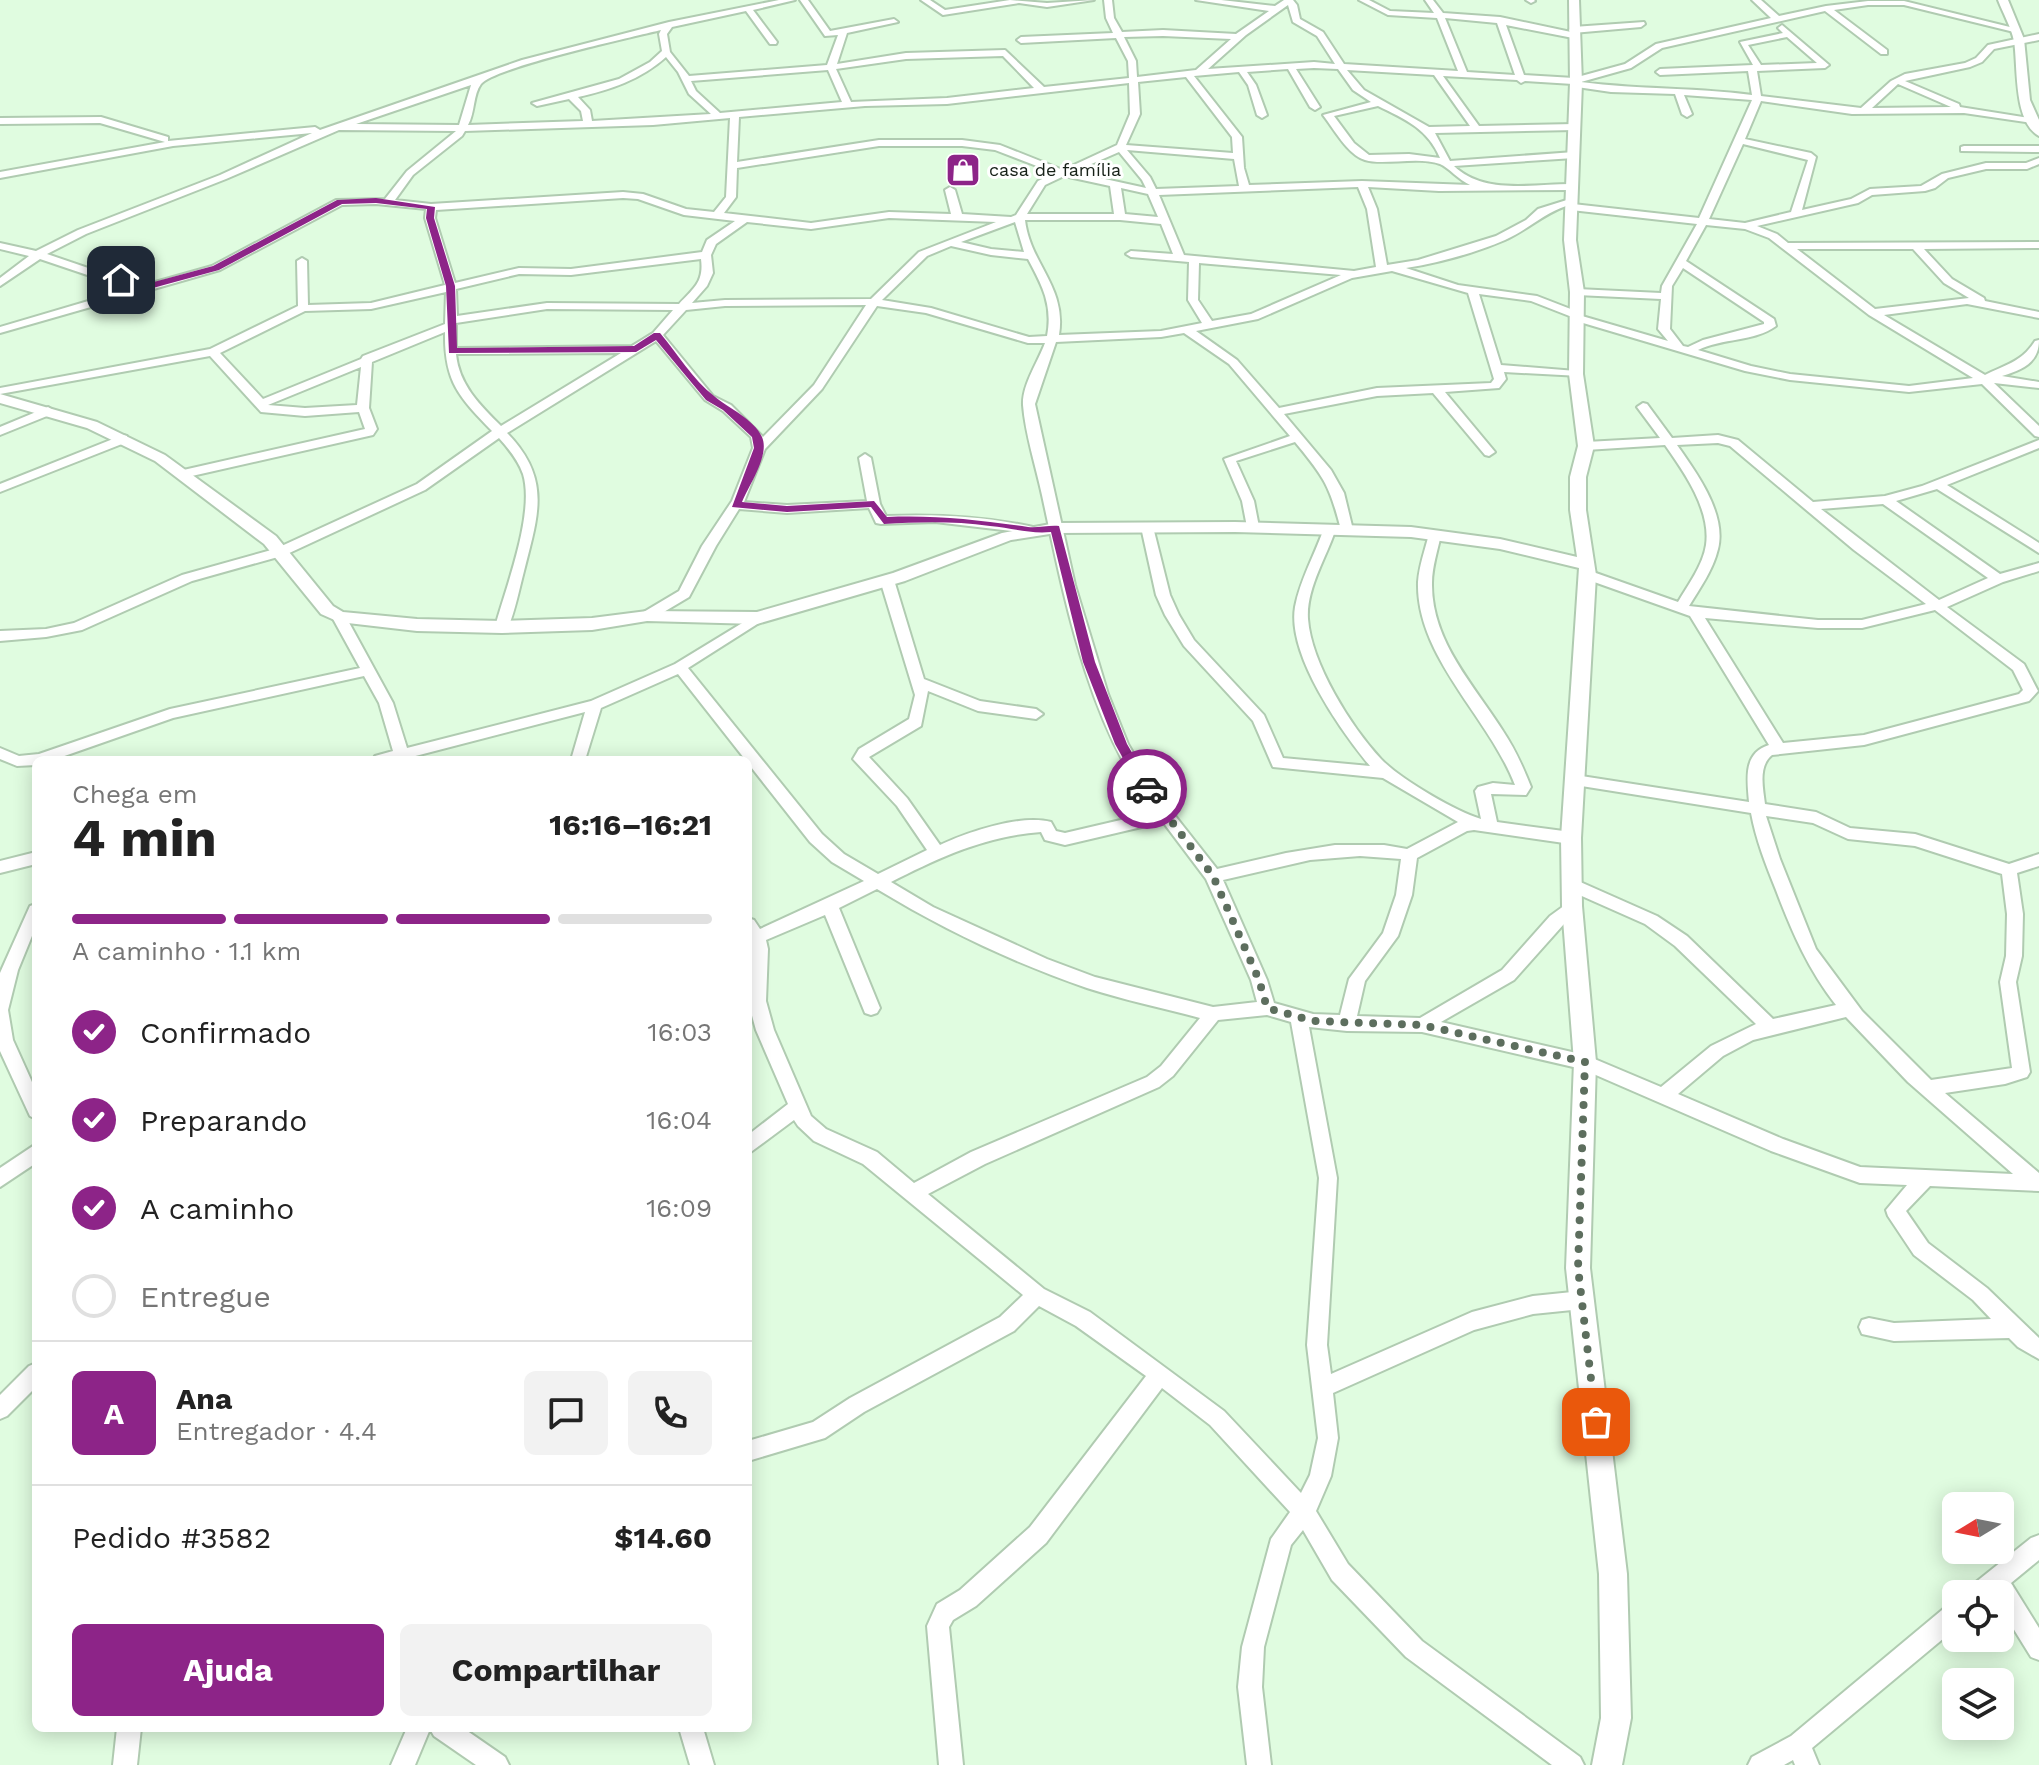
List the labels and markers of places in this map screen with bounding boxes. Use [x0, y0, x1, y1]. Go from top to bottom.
shop icon: casa de família [944, 151, 982, 189]
place label: casa de família [989, 159, 1121, 180]
pin [87, 246, 155, 314]
pin [1562, 1388, 1630, 1456]

